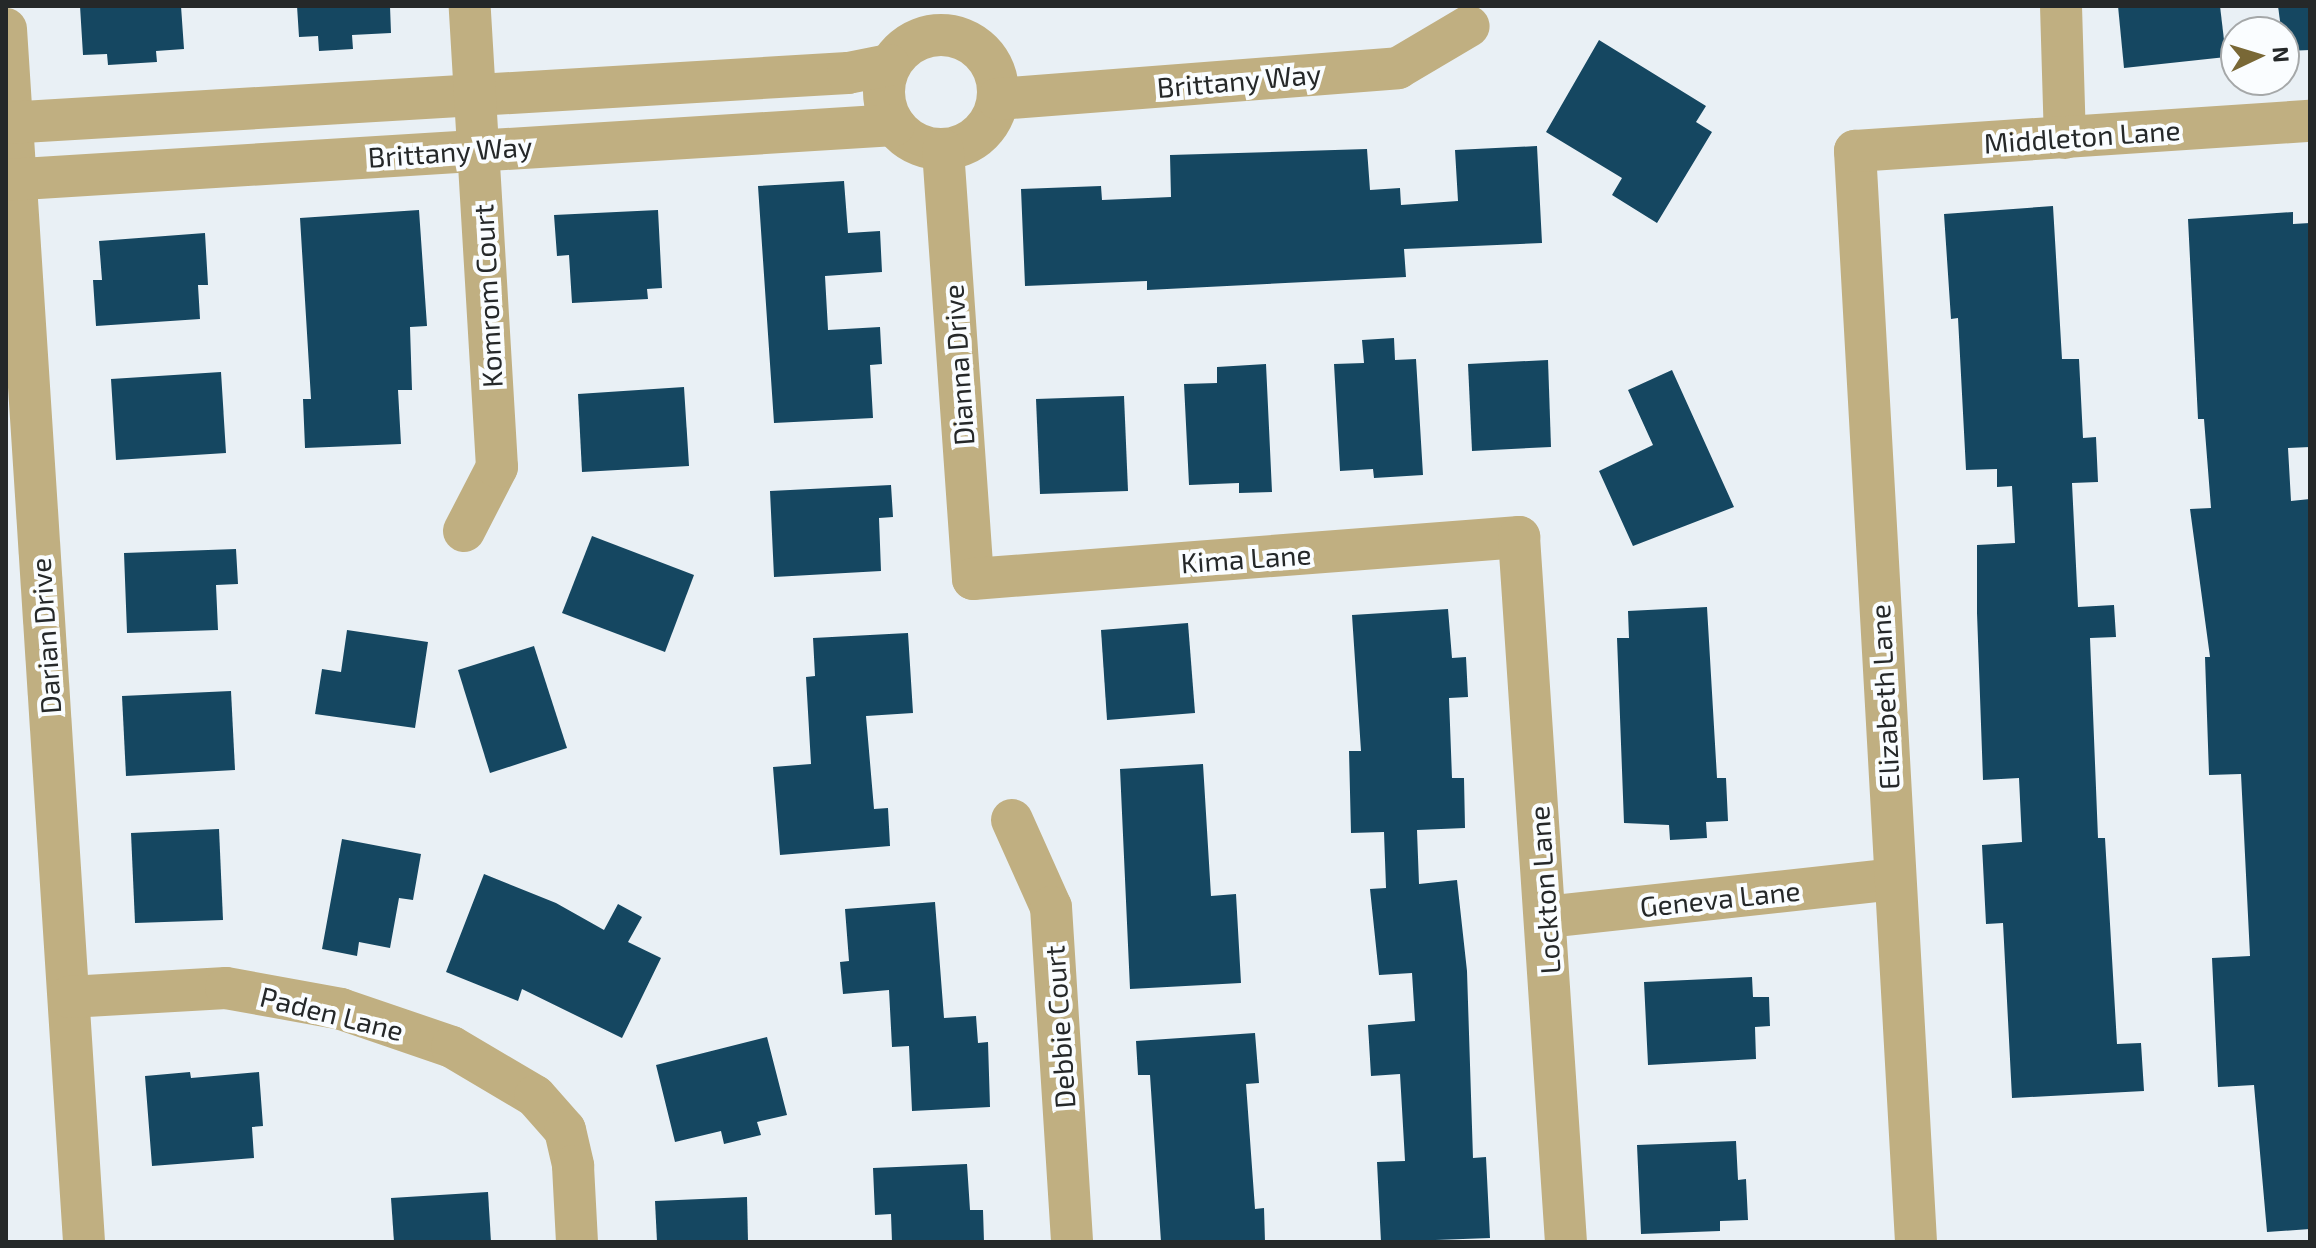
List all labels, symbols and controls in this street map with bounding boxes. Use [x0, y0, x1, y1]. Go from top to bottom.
north arrow [2220, 16, 2300, 96]
text: N [2268, 46, 2295, 63]
street label: Brittany Way [1155, 56, 1323, 104]
street label: Middleton Lane [1983, 112, 2181, 160]
street label: Brittany Way [366, 128, 534, 174]
street label: Komrom Court [465, 203, 509, 389]
street label: Dianna Drive [936, 283, 980, 447]
street label: Kima Lane [1180, 537, 1312, 579]
street label: Darian Drive [23, 557, 67, 715]
street label: Elizabeth Lane [1862, 603, 1906, 791]
street label: Lockton Lane [1521, 805, 1567, 975]
street label: Geneva Lane [1638, 873, 1802, 923]
street label: Debbie Court [1037, 944, 1081, 1110]
street label: Paden Lane [257, 979, 407, 1047]

